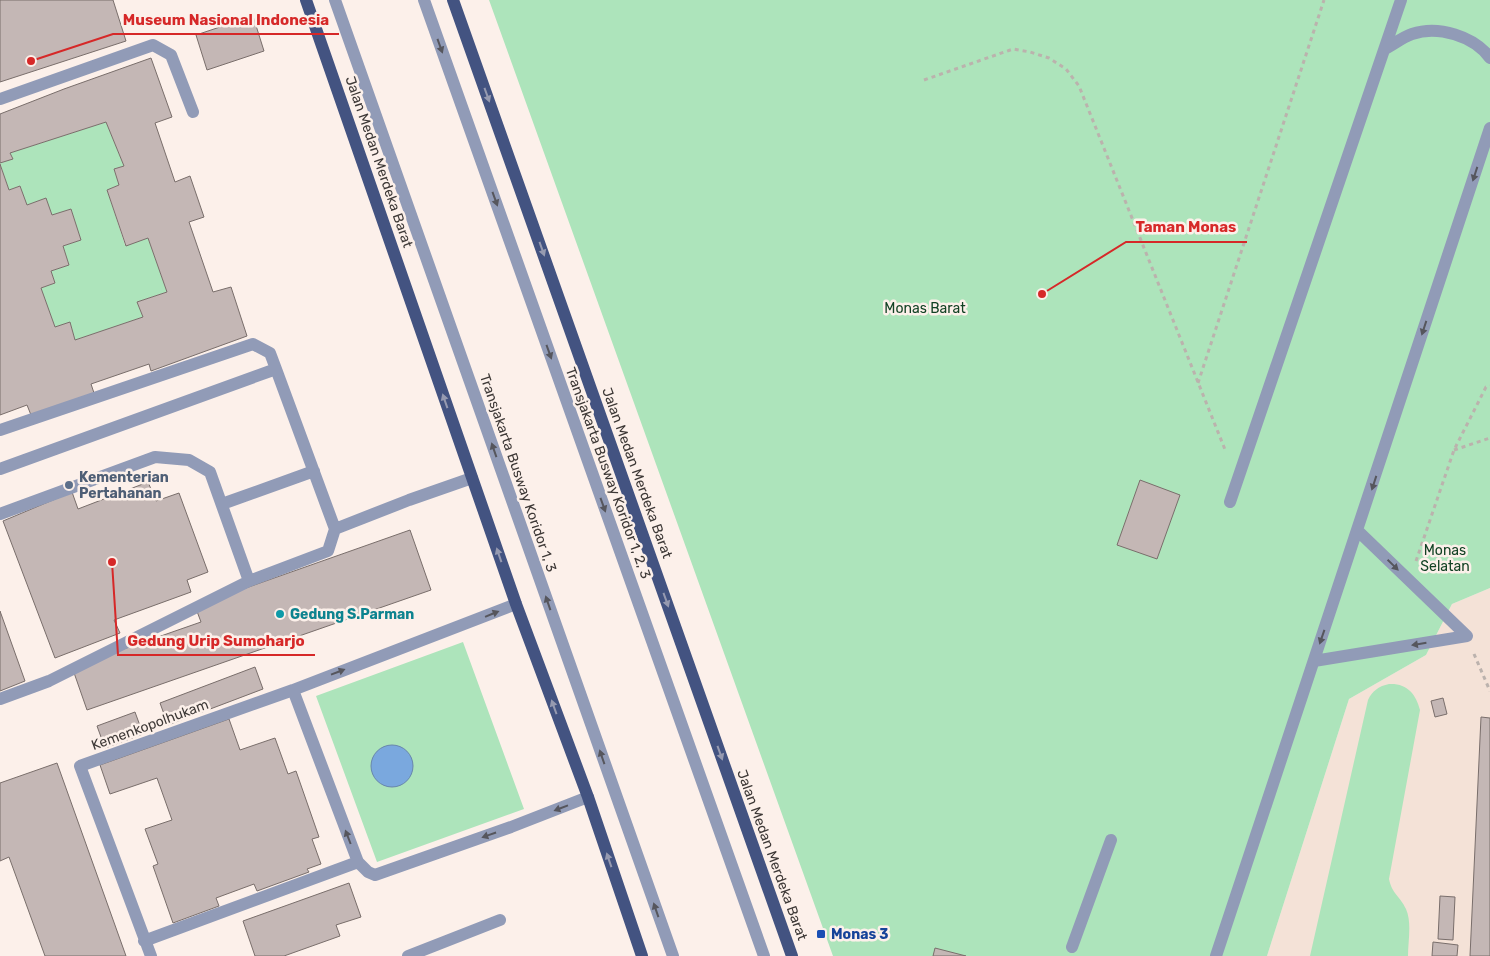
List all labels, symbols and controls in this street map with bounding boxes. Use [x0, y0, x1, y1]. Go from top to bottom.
callout: Museum Nasional Indonesia [113, 4, 339, 34]
text: Museum Nasional Indonesia [123, 11, 329, 29]
one-way arrow [436, 39, 444, 54]
street label: Jalan Medan Merdeka Barat [342, 74, 417, 251]
one-way arrow [484, 88, 491, 103]
one-way arrow [1471, 167, 1479, 182]
one-way arrow [491, 192, 499, 207]
callout: Taman Monas [1126, 212, 1247, 242]
text: Taman Monas [1136, 218, 1236, 236]
one-way arrow [538, 241, 546, 256]
park label: Monas Barat [884, 300, 966, 317]
one-way arrow [1420, 321, 1428, 336]
one-way arrow [545, 345, 553, 360]
street label: Transjakarta Busway Koridor 1, 2, 3 [562, 365, 654, 581]
street label: Transjakarta Busway Koridor 1, 3 [476, 372, 560, 574]
street label: Jalan Medan Merdeka Barat [598, 385, 676, 561]
one-way arrow [441, 394, 448, 409]
one-way arrow [490, 442, 498, 457]
place label: Kementerian Pertahanan [79, 469, 169, 502]
one-way arrow [1369, 476, 1377, 491]
marker: Kementerian Pertahanan [63, 479, 75, 491]
one-way arrow [600, 498, 608, 513]
park label: Monas Selatan [1420, 542, 1470, 575]
one-way arrow [494, 547, 502, 562]
one-way arrow [1387, 559, 1399, 571]
one-way arrow [663, 592, 670, 607]
one-way arrow [544, 596, 551, 611]
place label: Gedung S.Parman [290, 606, 414, 623]
marker: Gedung S.Parman [274, 608, 286, 620]
one-way arrow [485, 610, 500, 618]
callout: Gedung Urip Sumoharjo [118, 625, 315, 655]
one-way arrow [1318, 630, 1326, 645]
text: Gedung Urip Sumoharjo [127, 632, 305, 650]
one-way arrow [1410, 641, 1426, 649]
one-way arrow [331, 668, 346, 675]
street label: Kemenkopolhukam [89, 696, 211, 754]
one-way arrow [550, 700, 557, 715]
one-way arrow [716, 746, 724, 761]
one-way arrow [598, 749, 605, 764]
street label: Jalan Medan Merdeka Barat [733, 767, 811, 943]
one-way arrow [554, 804, 568, 812]
one-way arrow [344, 829, 352, 844]
one-way arrow [481, 831, 496, 839]
one-way arrow [605, 852, 613, 867]
one-way arrow [652, 902, 660, 917]
place label: Monas 3 [831, 926, 888, 943]
marker: Monas 3 [815, 928, 827, 940]

